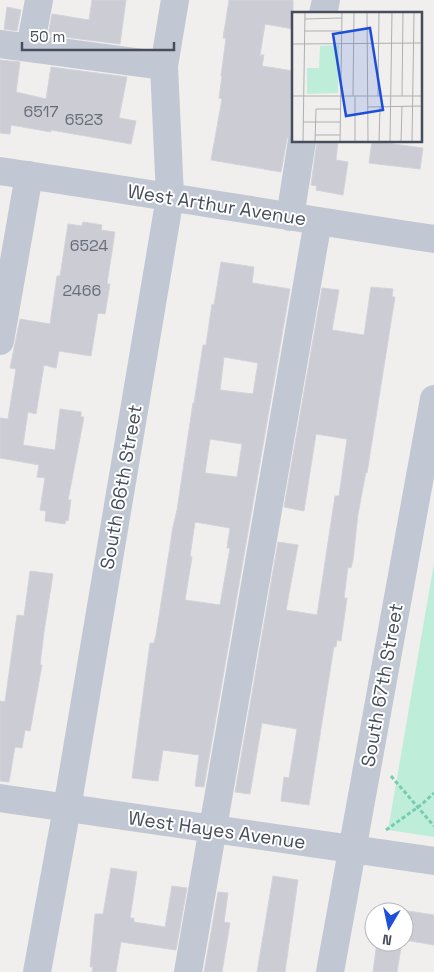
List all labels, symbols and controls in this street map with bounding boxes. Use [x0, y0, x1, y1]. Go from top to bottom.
inset map [292, 12, 422, 142]
scale bar [22, 20, 175, 52]
text: 50 m [30, 27, 65, 46]
house number: 6517 [24, 101, 58, 122]
house number: 6523 [65, 109, 103, 130]
street label: West Arthur Avenue [126, 179, 308, 231]
house number: 6524 [70, 235, 108, 256]
house number: 2466 [63, 280, 101, 301]
street label: South 66th Street [94, 403, 148, 571]
street label: South 67th Street [355, 601, 409, 769]
street label: West Hayes Avenue [127, 805, 307, 855]
north arrow [364, 902, 414, 952]
text: N [381, 930, 393, 949]

